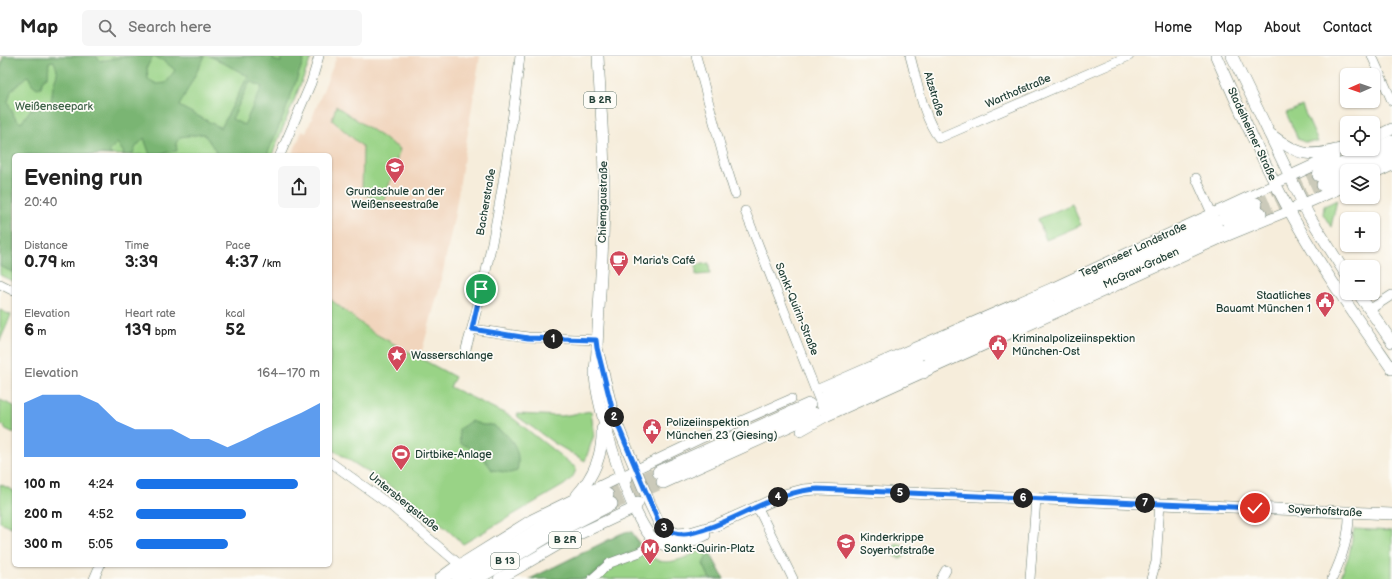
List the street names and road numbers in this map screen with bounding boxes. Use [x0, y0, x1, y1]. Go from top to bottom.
street label: Alzstraße [921, 70, 947, 118]
street label: Warthofstraße [983, 71, 1053, 111]
street label: Stadelheimer Straße [1225, 85, 1280, 183]
road number: B 2R [584, 92, 616, 108]
street label: Chiemgaustraße [596, 160, 610, 243]
street label: Bacherstraße [474, 167, 498, 236]
street label: Tegernseer Landstraße [1077, 219, 1189, 281]
street label: McGraw-Graben [1101, 245, 1181, 291]
street label: Sankt-Quirin-Straße [772, 261, 822, 358]
street label: Untersbergstraße [366, 469, 442, 535]
street label: Soyerhofstraße [1288, 503, 1363, 519]
road number: B 2R [549, 532, 581, 548]
road number: B 13 [491, 553, 519, 569]

